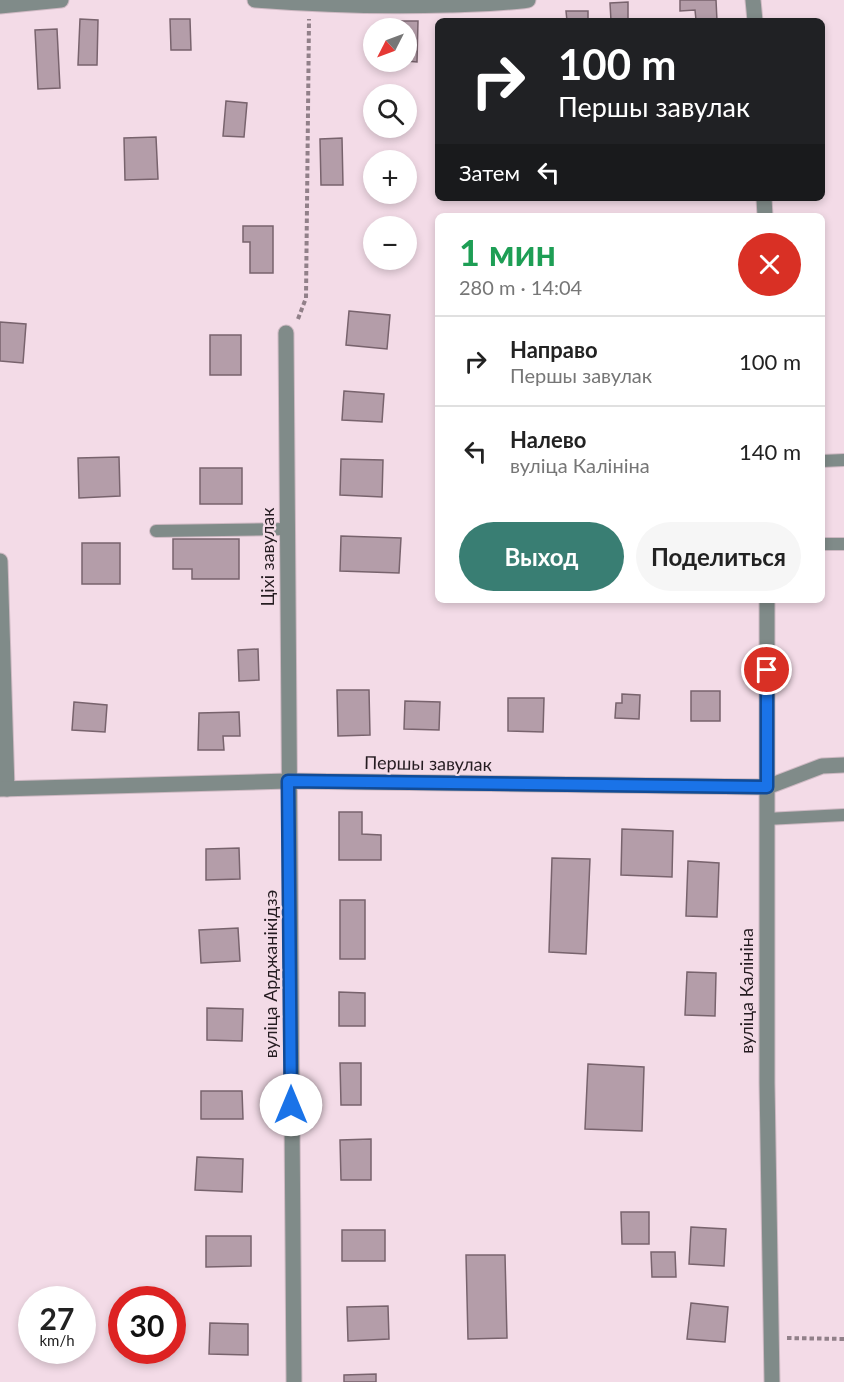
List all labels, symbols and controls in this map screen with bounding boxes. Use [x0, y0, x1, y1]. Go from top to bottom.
north arrow [363, 18, 417, 72]
map controls [363, 18, 417, 270]
text: 100 m [558, 39, 676, 89]
icon: right [459, 42, 537, 120]
button: search [363, 84, 417, 138]
text: Першы завулак [558, 90, 750, 123]
button: + [363, 150, 417, 204]
icon: left [532, 156, 565, 189]
text: Затем [459, 159, 520, 186]
button: − [363, 216, 417, 270]
text: 1 мин [459, 230, 556, 274]
button: close [738, 233, 801, 296]
text: 280 m · 14:04 [459, 275, 582, 299]
text: Направо [510, 336, 598, 363]
icon: right [459, 345, 492, 378]
text: 100 m [739, 348, 801, 375]
text: Першы завулак [510, 363, 652, 387]
text: Налево [510, 426, 586, 453]
icon: left [459, 435, 492, 468]
text: 140 m [739, 438, 801, 465]
text: вуліца Калініна [510, 453, 650, 477]
street label: Ціхі завулак [256, 507, 278, 607]
button: Выход [459, 522, 624, 591]
button: Поделиться [636, 522, 801, 591]
pin [741, 644, 792, 695]
icon: arrive [750, 653, 783, 686]
street label: Першы завулак [364, 751, 493, 775]
street label: вуліца Арджанікідзэ [259, 890, 281, 1058]
street label: вуліца Калініна [735, 928, 757, 1054]
position arrow [259, 1073, 323, 1137]
speed limit sign: 30 [108, 1286, 186, 1364]
text: 27 [40, 1300, 74, 1336]
text: km/h [39, 1331, 75, 1349]

